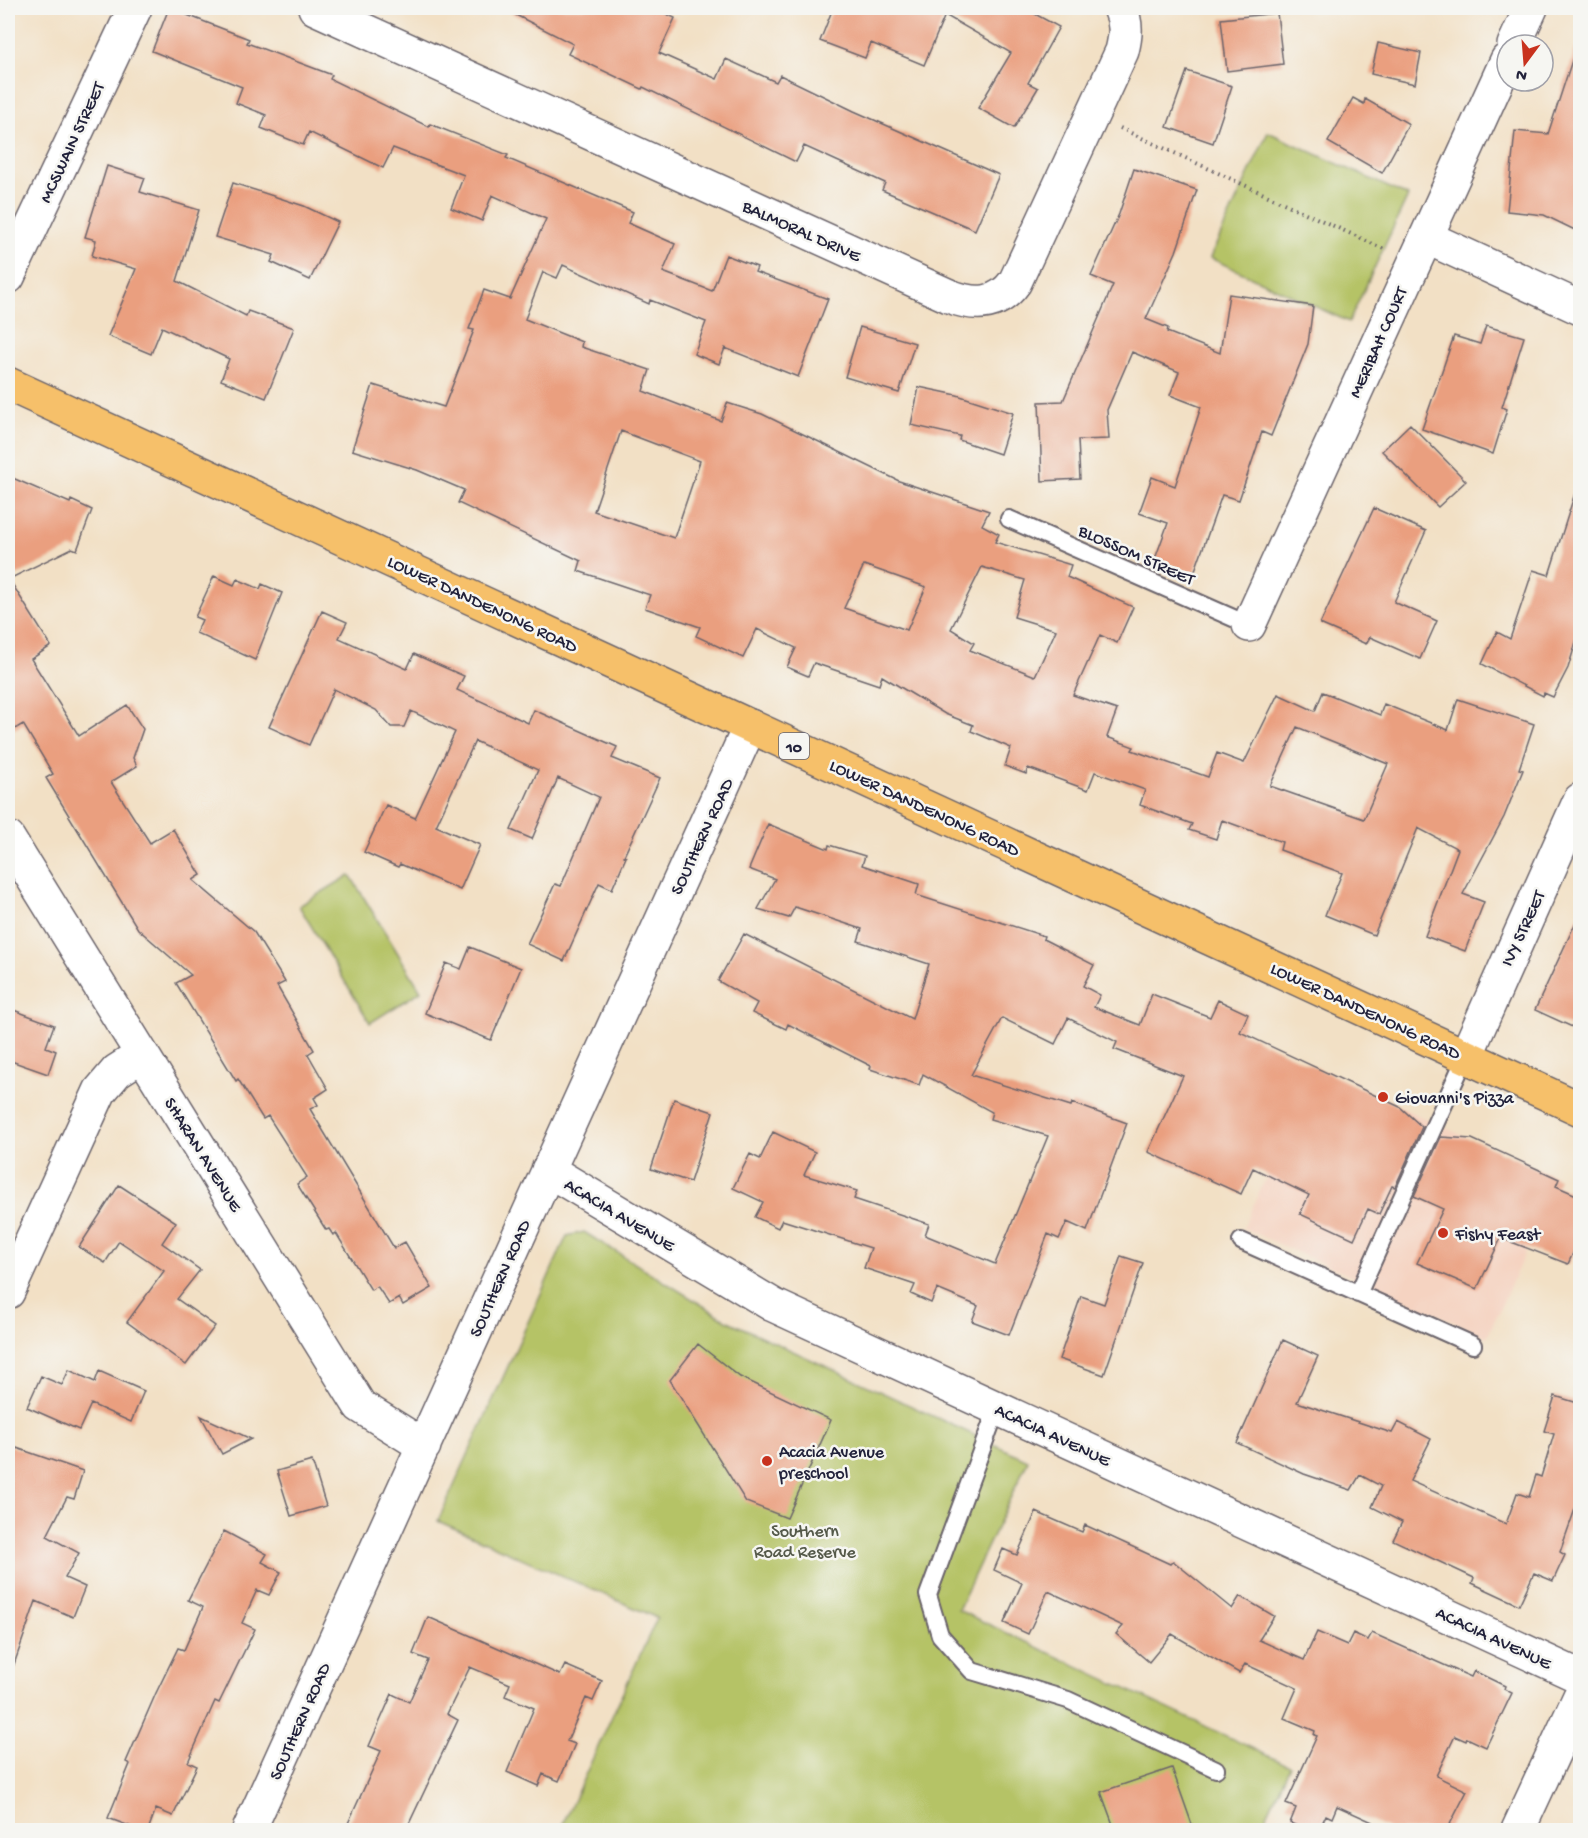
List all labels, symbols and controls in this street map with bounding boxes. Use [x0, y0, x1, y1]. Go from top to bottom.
north arrow [1495, 33, 1555, 93]
text: N [1514, 63, 1529, 85]
street label: MCSWAIN STREET [36, 78, 111, 207]
street label: BALMORAL DRIVE [738, 196, 864, 268]
street label: MERIBAH COURT [1345, 283, 1414, 402]
street label: BLOSSOM STREET [1074, 521, 1198, 592]
street label: LOWER DANDENONG ROAD [384, 552, 581, 659]
road number: 10 [779, 733, 809, 759]
street label: LOWER DANDENONG ROAD [826, 756, 1023, 863]
street label: SOUTHERN ROAD [667, 775, 740, 899]
street label: IVY STREET [1498, 887, 1551, 970]
street label: LOWER DANDENONG ROAD [1267, 959, 1464, 1066]
place label: Giovanni's Pizza [1395, 1089, 1515, 1110]
marker: Giovanni's Pizza [1376, 1090, 1390, 1104]
street label: SHARAN AVENUE [158, 1094, 246, 1217]
street label: ACACIA AVENUE [560, 1175, 678, 1258]
street label: SOUTHERN ROAD [466, 1217, 537, 1341]
place label: Fishy Feast [1454, 1225, 1542, 1246]
marker: Fishy Feast [1436, 1226, 1450, 1240]
street label: ACACIA AVENUE [991, 1400, 1114, 1473]
place label: Acacia Avenue preschool [778, 1443, 885, 1485]
marker: Acacia Avenue preschool [760, 1454, 774, 1468]
park label: Southern Road Reserve [754, 1522, 857, 1564]
street label: ACACIA AVENUE [1432, 1603, 1555, 1676]
street label: SOUTHERN ROAD [266, 1660, 337, 1784]

